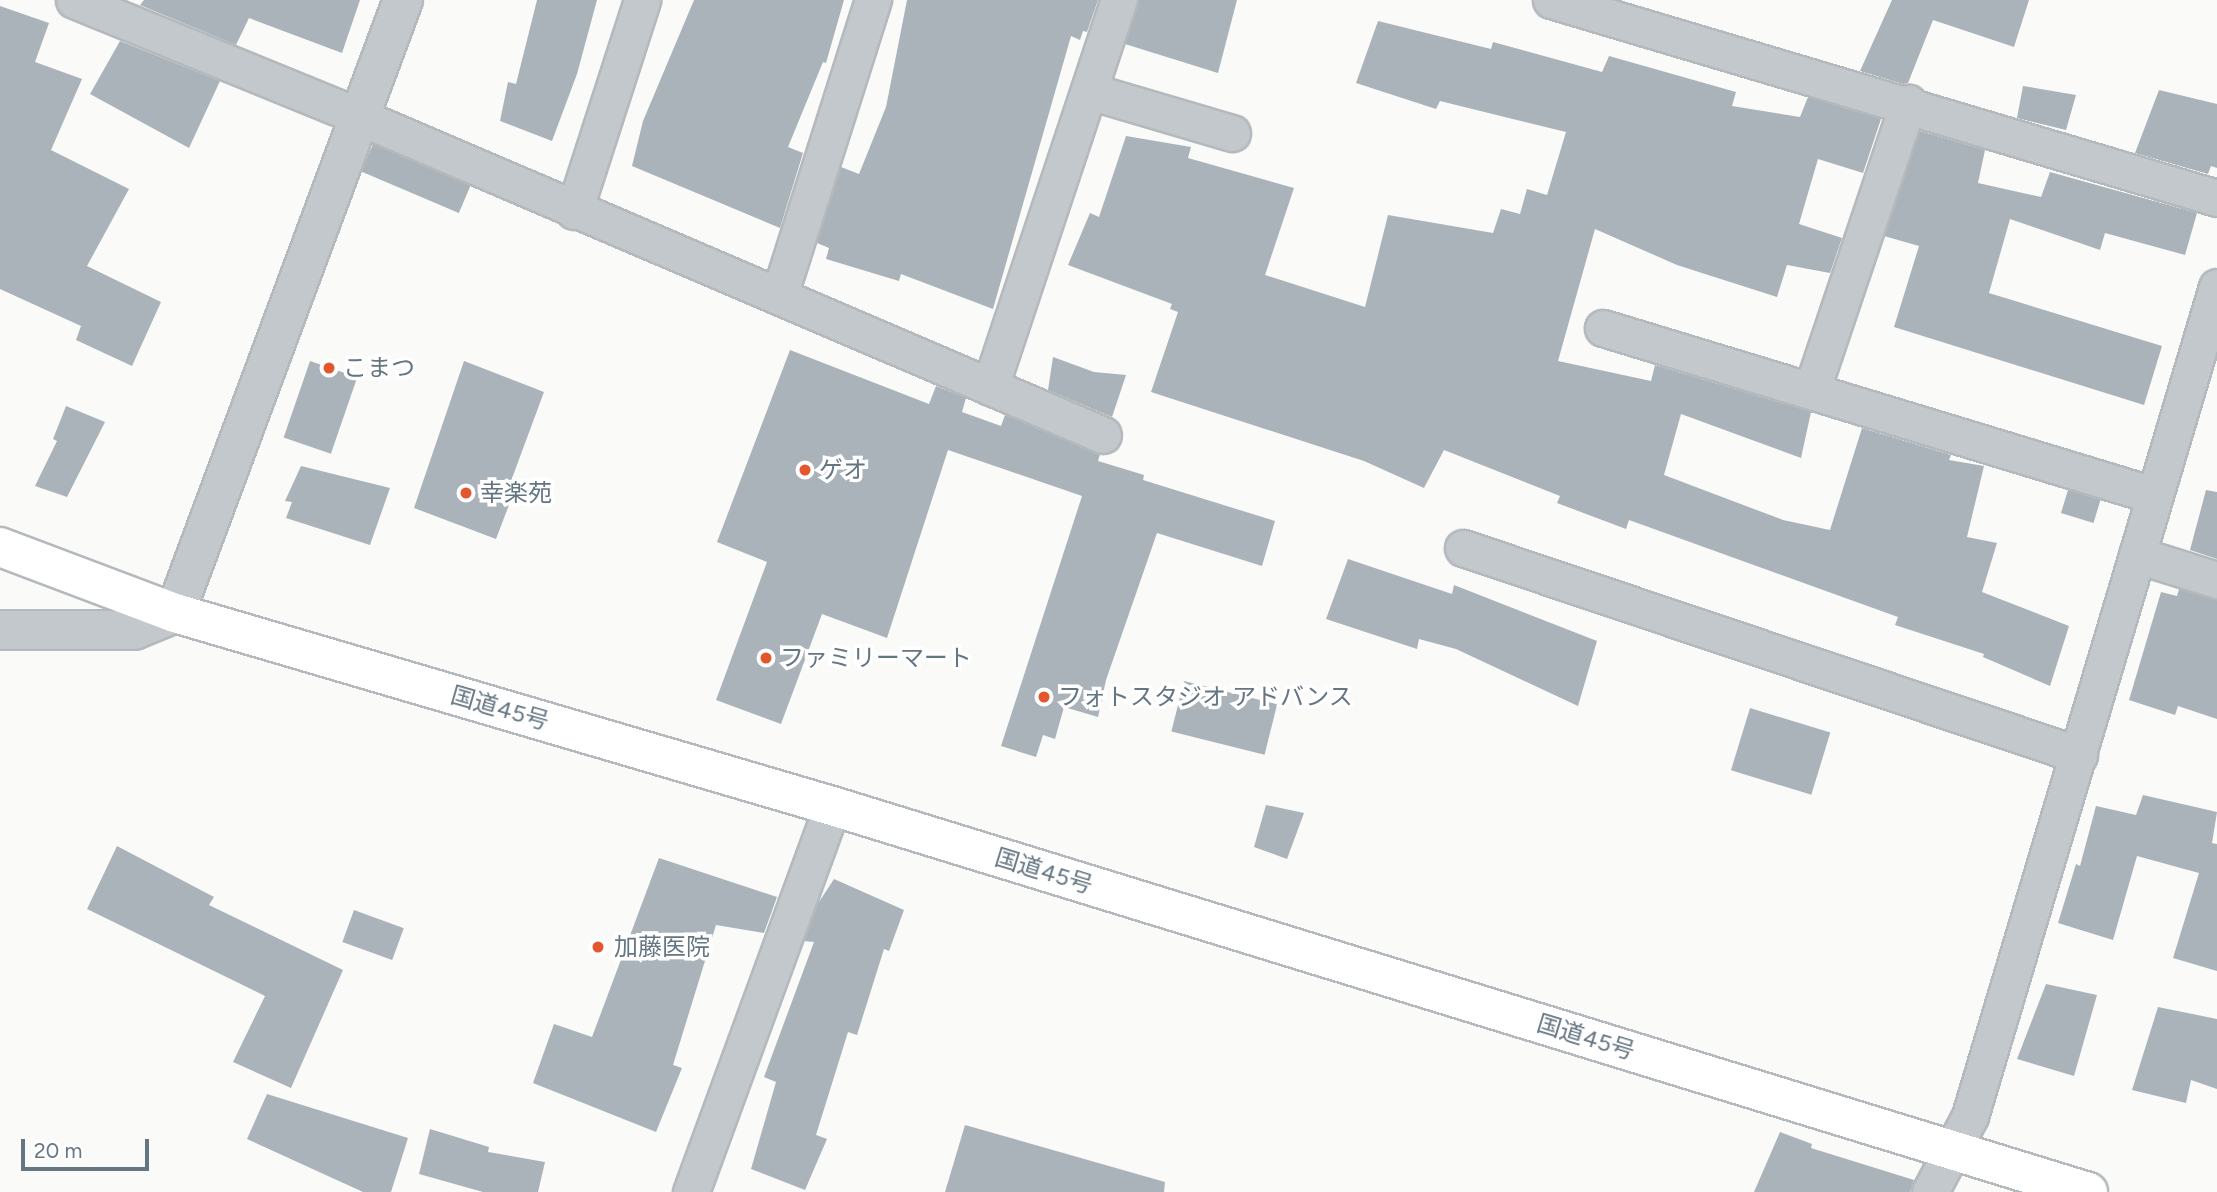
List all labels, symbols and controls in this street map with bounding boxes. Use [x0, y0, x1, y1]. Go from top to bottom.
place label: こまつ [343, 354, 415, 382]
marker: こまつ [321, 360, 337, 376]
place label: ゲオ [819, 456, 867, 484]
marker: ゲオ [797, 462, 813, 478]
place label: 幸楽苑 [480, 479, 552, 507]
marker: 幸楽苑 [458, 485, 474, 501]
place label: ファミリーマート [780, 644, 972, 672]
marker: ファミリーマート [758, 650, 774, 666]
street label: 国道45号 [448, 680, 552, 736]
place label: フォトスタジオ アドバンス [1058, 683, 1352, 711]
marker: フォトスタジオ アドバンス [1036, 689, 1052, 705]
street label: 国道45号 [992, 843, 1096, 899]
place label: 加藤医院 [614, 933, 710, 961]
marker: 加藤医院 [588, 937, 608, 957]
street label: 国道45号 [1534, 1009, 1638, 1065]
scale bar [24, 1126, 152, 1170]
text: 20 m [34, 1138, 82, 1163]

